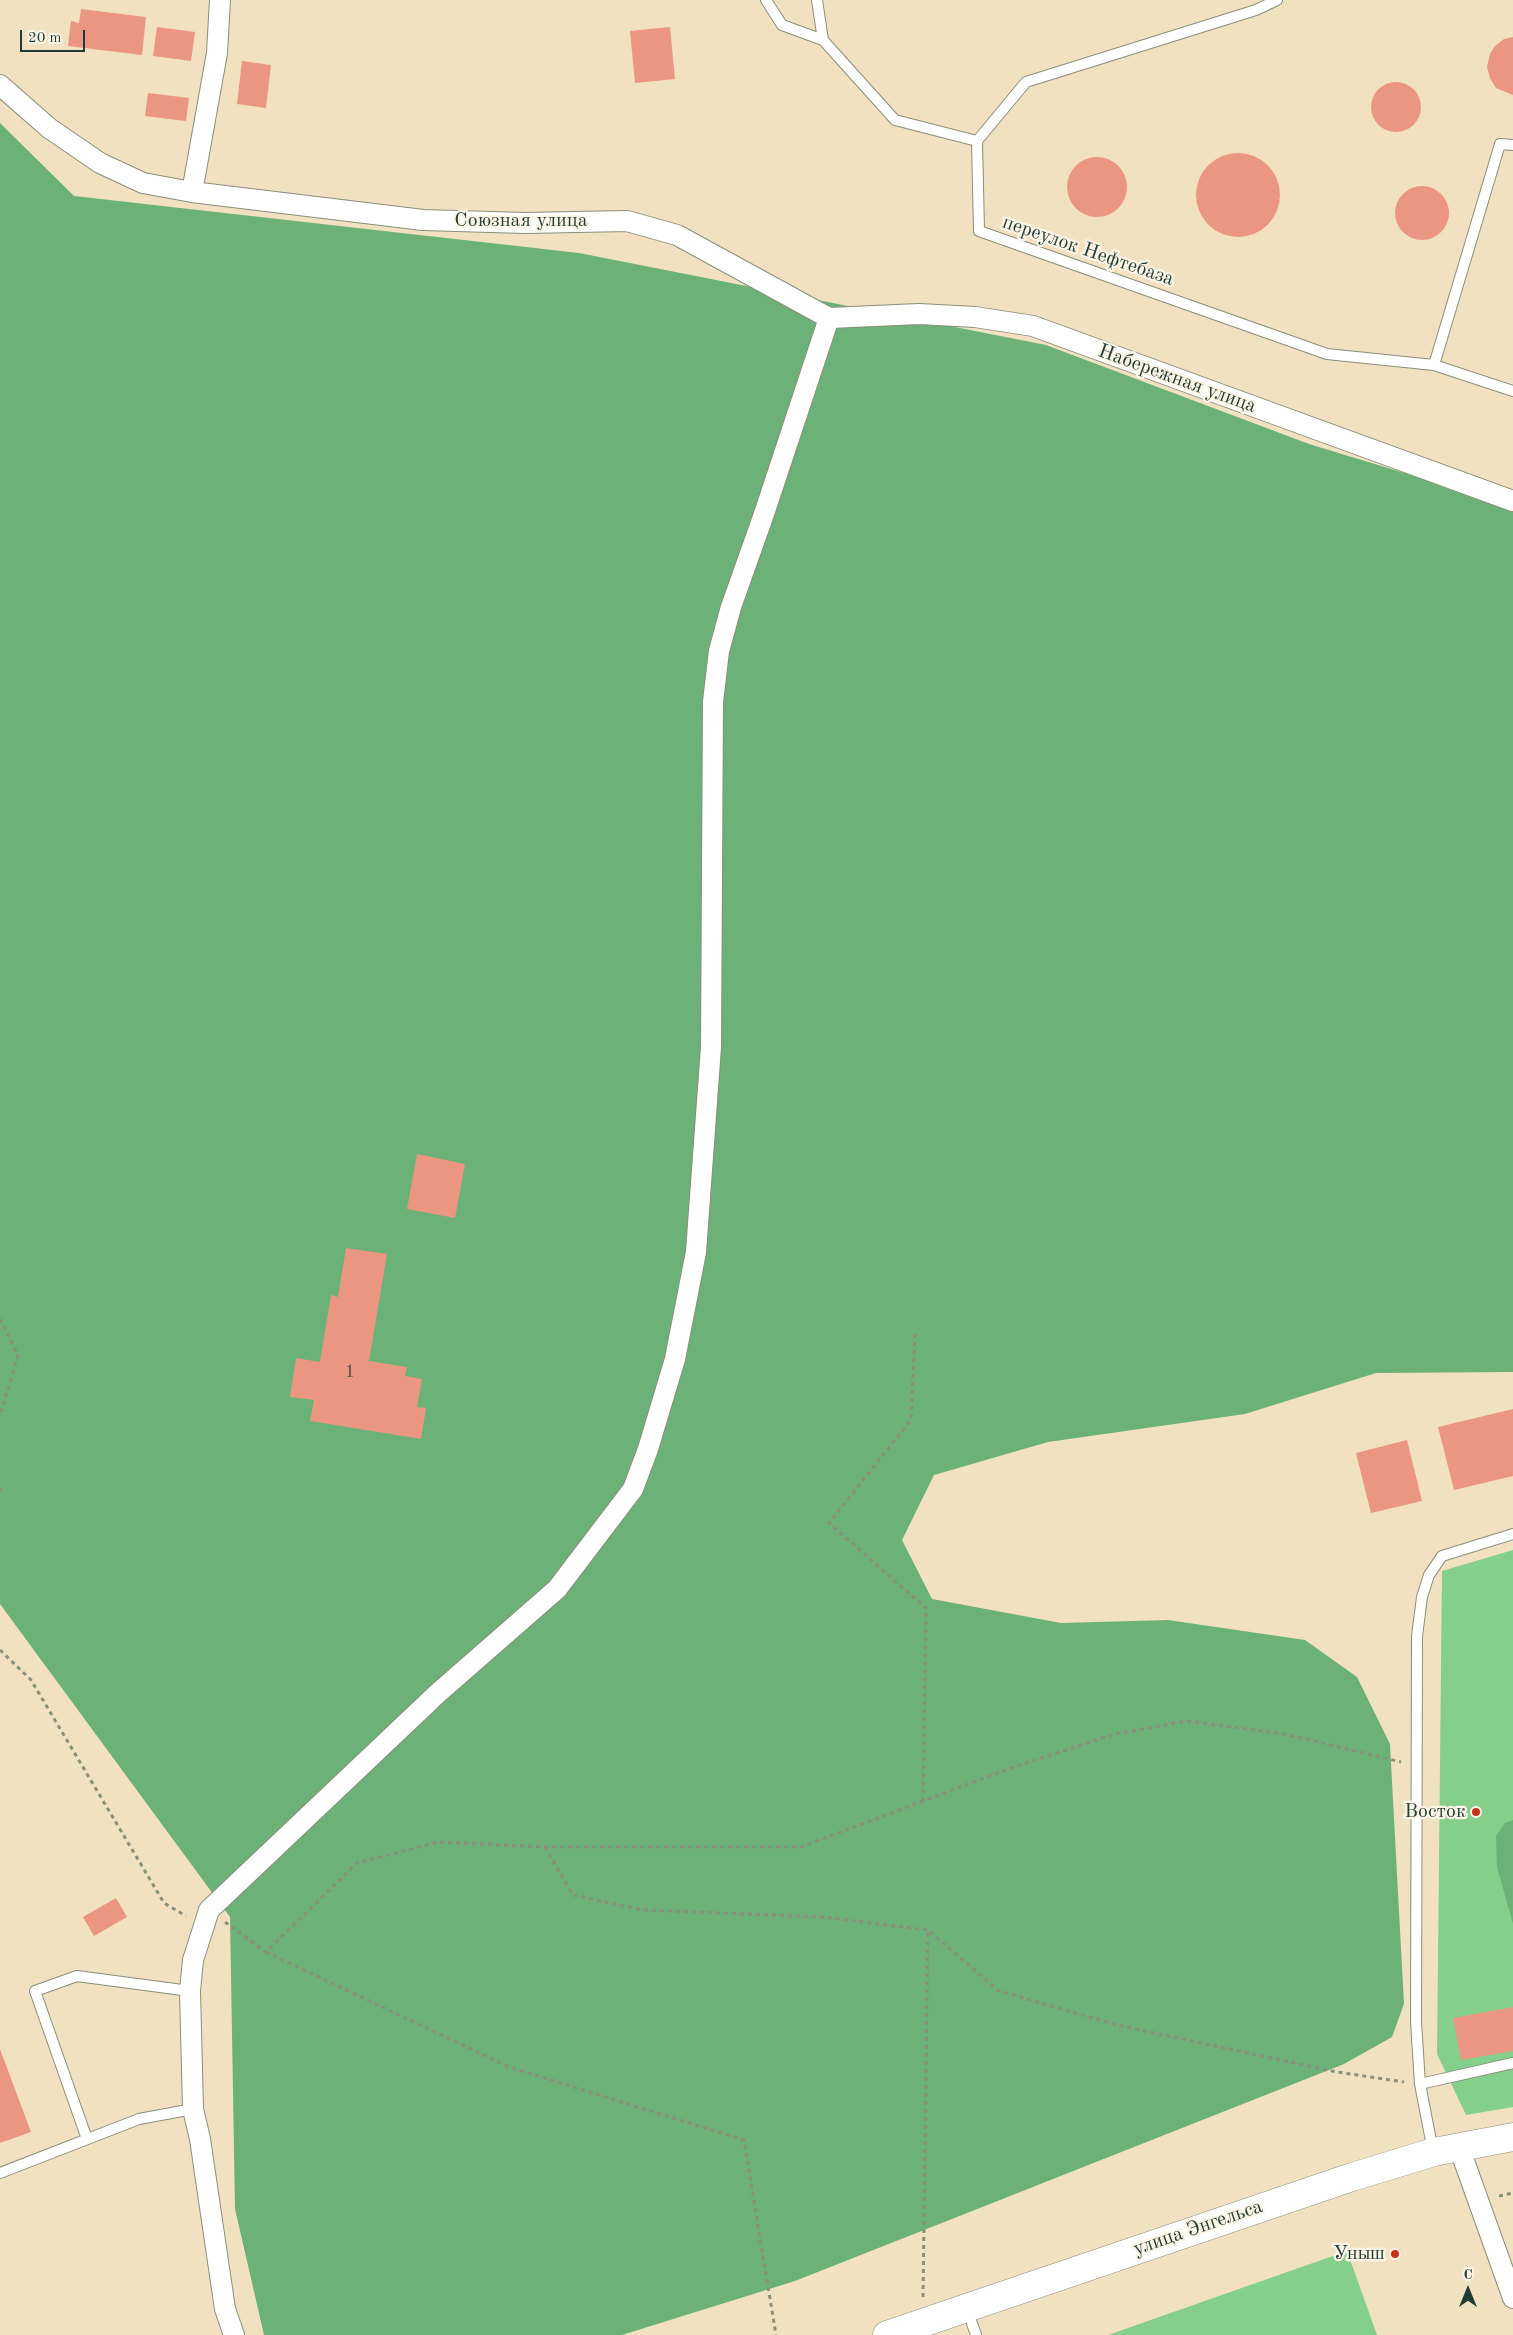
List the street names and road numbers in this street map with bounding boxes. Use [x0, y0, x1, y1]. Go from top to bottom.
street label: Союзная улица [454, 209, 588, 233]
street label: переулок Нефтебаза [999, 210, 1177, 292]
street label: Набережная улица [1095, 339, 1259, 419]
street label: улица Энгельса [1130, 2195, 1266, 2261]

